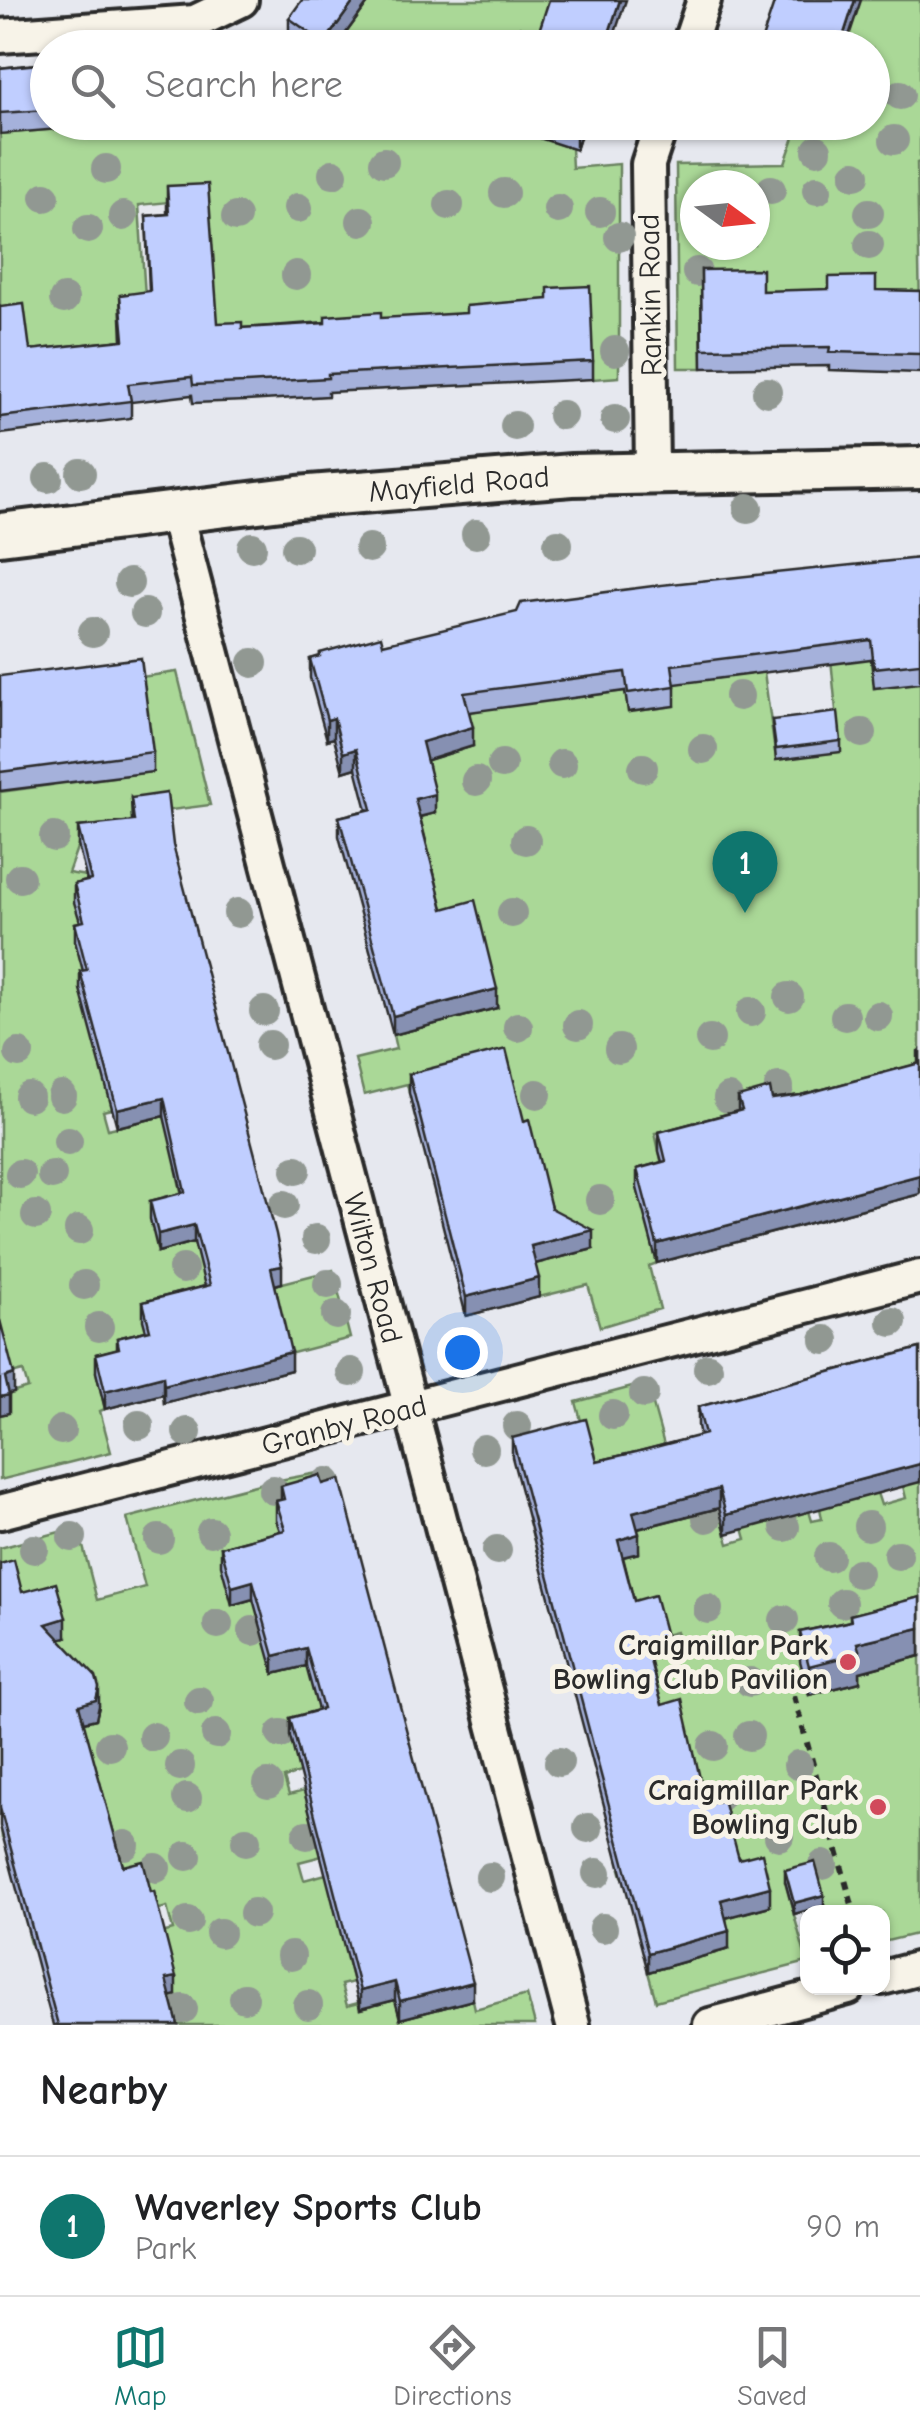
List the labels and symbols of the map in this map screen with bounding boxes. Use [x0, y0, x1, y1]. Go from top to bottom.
north arrow [680, 170, 770, 260]
street label: Rankin Road [632, 214, 669, 376]
street label: Mayfield Road [367, 459, 551, 510]
pin: 1 [712, 830, 778, 913]
street label: Wilton Road [336, 1189, 409, 1347]
your location [437, 1327, 488, 1378]
street label: Granby Road [258, 1388, 430, 1463]
place label: Craigmillar Park Bowling Club Pavilion [553, 1628, 828, 1697]
marker: Craigmillar Park Bowling Club Pavilion [837, 1651, 859, 1673]
place label: Craigmillar Park Bowling Club [648, 1773, 858, 1842]
marker: Craigmillar Park Bowling Club [867, 1796, 889, 1818]

